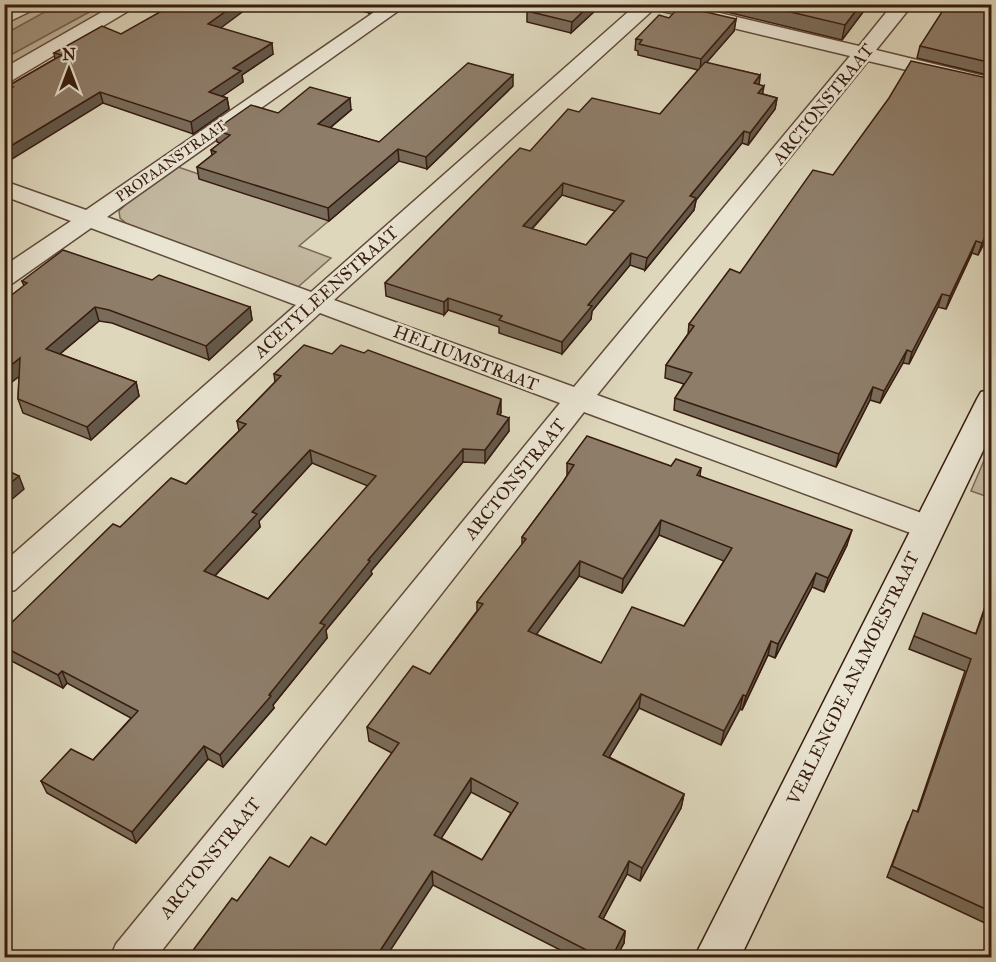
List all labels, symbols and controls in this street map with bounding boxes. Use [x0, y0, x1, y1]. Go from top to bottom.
north arrow [39, 39, 99, 99]
street label: ARCTONSTRAAT [767, 39, 878, 170]
text: N [62, 45, 76, 64]
street label: PROPAANSTRAAT [112, 116, 230, 206]
street label: ACETYLEENSTRAAT [249, 221, 403, 363]
street label: HELIUMSTRAAT [390, 320, 542, 396]
street label: ARCTONSTRAAT [459, 414, 570, 545]
street label: VERLENGDE ANAMOESTRAAT [782, 548, 924, 809]
street label: ARCTONSTRAAT [154, 793, 265, 924]

